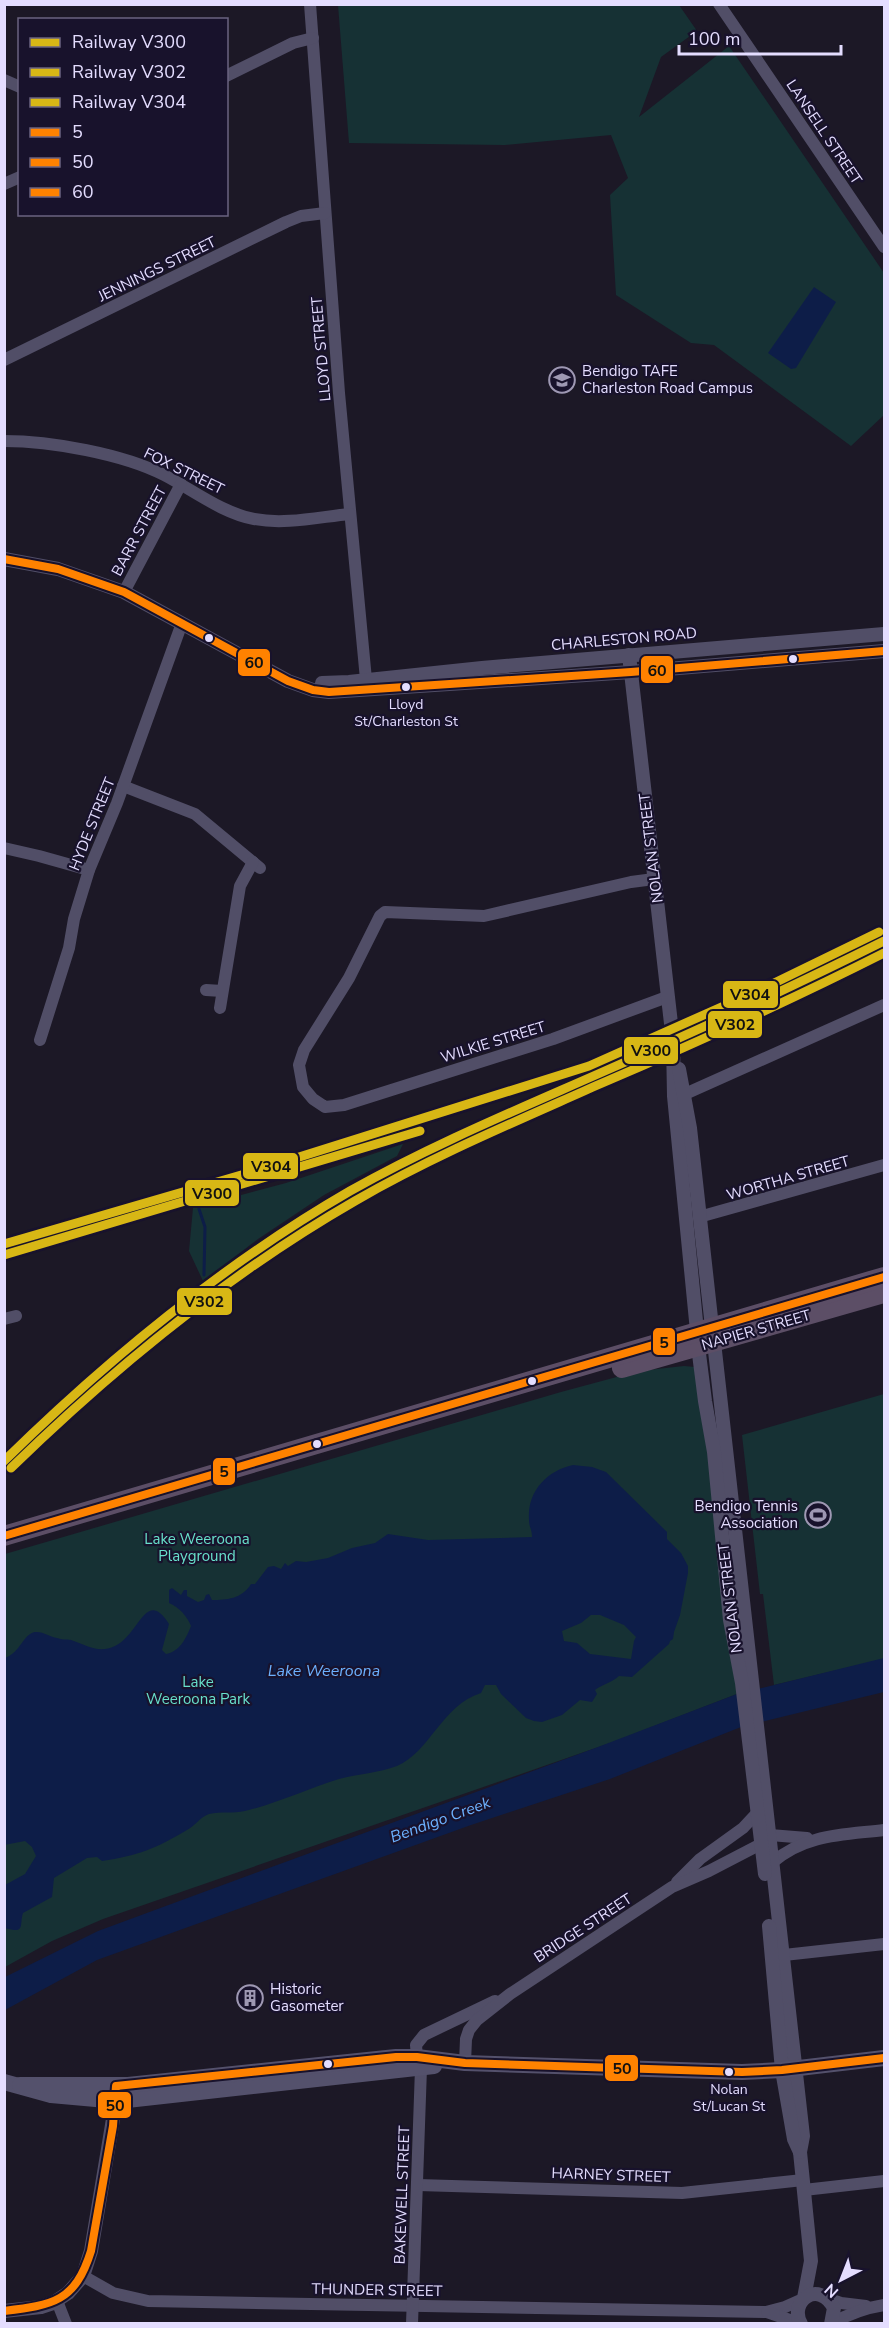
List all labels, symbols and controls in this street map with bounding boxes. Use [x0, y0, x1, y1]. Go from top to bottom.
legend [18, 18, 228, 216]
scale bar [679, 18, 841, 56]
text: 100 m [688, 27, 740, 51]
text: Railway V300 [72, 30, 186, 54]
text: Railway V302 [72, 60, 186, 84]
street label: LANSELL STREET [781, 76, 867, 188]
text: Railway V304 [72, 90, 186, 114]
text: 5 [72, 120, 83, 144]
text: 50 [72, 150, 94, 174]
text: 60 [72, 180, 94, 204]
street label: JENNINGS STREET [94, 232, 219, 307]
street label: LLOYD STREET [306, 296, 336, 402]
place label: Bendigo TAFE Charleston Road Campus [582, 361, 753, 398]
school or university icon: Bendigo TAFE Charleston Road Campus [547, 365, 577, 395]
street label: FOX STREET [140, 443, 228, 499]
street label: BARR STREET [107, 482, 171, 580]
street label: CHARLESTON ROAD [550, 623, 698, 655]
unlabelled marker [203, 632, 215, 644]
line badge: 60 [237, 648, 271, 677]
text: 60 [244, 652, 264, 674]
unlabelled marker [787, 653, 799, 665]
line badge: 60 [640, 655, 674, 684]
text: 60 [647, 660, 667, 682]
marker: Lloyd St/Charleston St [400, 681, 412, 693]
place label: Lloyd St/Charleston St [354, 695, 458, 731]
street label: HYDE STREET [64, 774, 120, 874]
street label: NOLAN STREET [634, 792, 668, 904]
line badge: V304 [722, 980, 779, 1009]
text: V304 [729, 984, 770, 1006]
line badge: V302 [707, 1010, 763, 1039]
text: V302 [714, 1014, 755, 1036]
street label: WILKIE STREET [438, 1017, 548, 1067]
line badge: V300 [623, 1036, 679, 1065]
text: V300 [630, 1040, 671, 1062]
street label: WORTHA STREET [724, 1151, 852, 1205]
line badge: V304 [242, 1152, 299, 1180]
text: V304 [250, 1156, 291, 1178]
line badge: V300 [184, 1179, 240, 1207]
text: V300 [191, 1183, 232, 1205]
line badge: V302 [176, 1287, 233, 1316]
text: V302 [183, 1291, 224, 1313]
street label: NAPIER STREET [699, 1305, 813, 1355]
line badge: 5 [652, 1327, 676, 1356]
text: 5 [659, 1332, 669, 1354]
unlabelled marker [526, 1375, 538, 1387]
unlabelled marker [311, 1438, 323, 1450]
line badge: 5 [212, 1457, 236, 1486]
text: 5 [219, 1461, 229, 1483]
place label: Bendigo Tennis Association [695, 1496, 798, 1533]
sports icon: Bendigo Tennis Association [803, 1500, 833, 1530]
park label: Lake Weeroona Playground [144, 1529, 250, 1566]
street label: NOLAN STREET [713, 1542, 747, 1654]
water label: Lake Weeroona [268, 1660, 380, 1682]
park label: Lake Weeroona Park [146, 1672, 250, 1709]
water label: Bendigo Creek [387, 1791, 494, 1848]
street label: BRIDGE STREET [530, 1889, 636, 1967]
place label: Historic Gasometer [270, 1979, 344, 2016]
building icon: Historic Gasometer [235, 1983, 265, 2013]
line badge: 50 [604, 2054, 639, 2082]
unlabelled marker [322, 2058, 334, 2070]
text: 50 [612, 2058, 632, 2080]
marker: Nolan St/Lucan St [723, 2066, 735, 2078]
place label: Nolan St/Lucan St [693, 2080, 765, 2116]
line badge: 50 [97, 2091, 132, 2119]
text: 50 [105, 2095, 125, 2117]
street label: BAKEWELL STREET [390, 2125, 414, 2265]
street label: HARNEY STREET [551, 2163, 671, 2187]
north arrow [811, 2250, 871, 2310]
text: N [820, 2278, 843, 2303]
street label: THUNDER STREET [312, 2279, 442, 2301]

